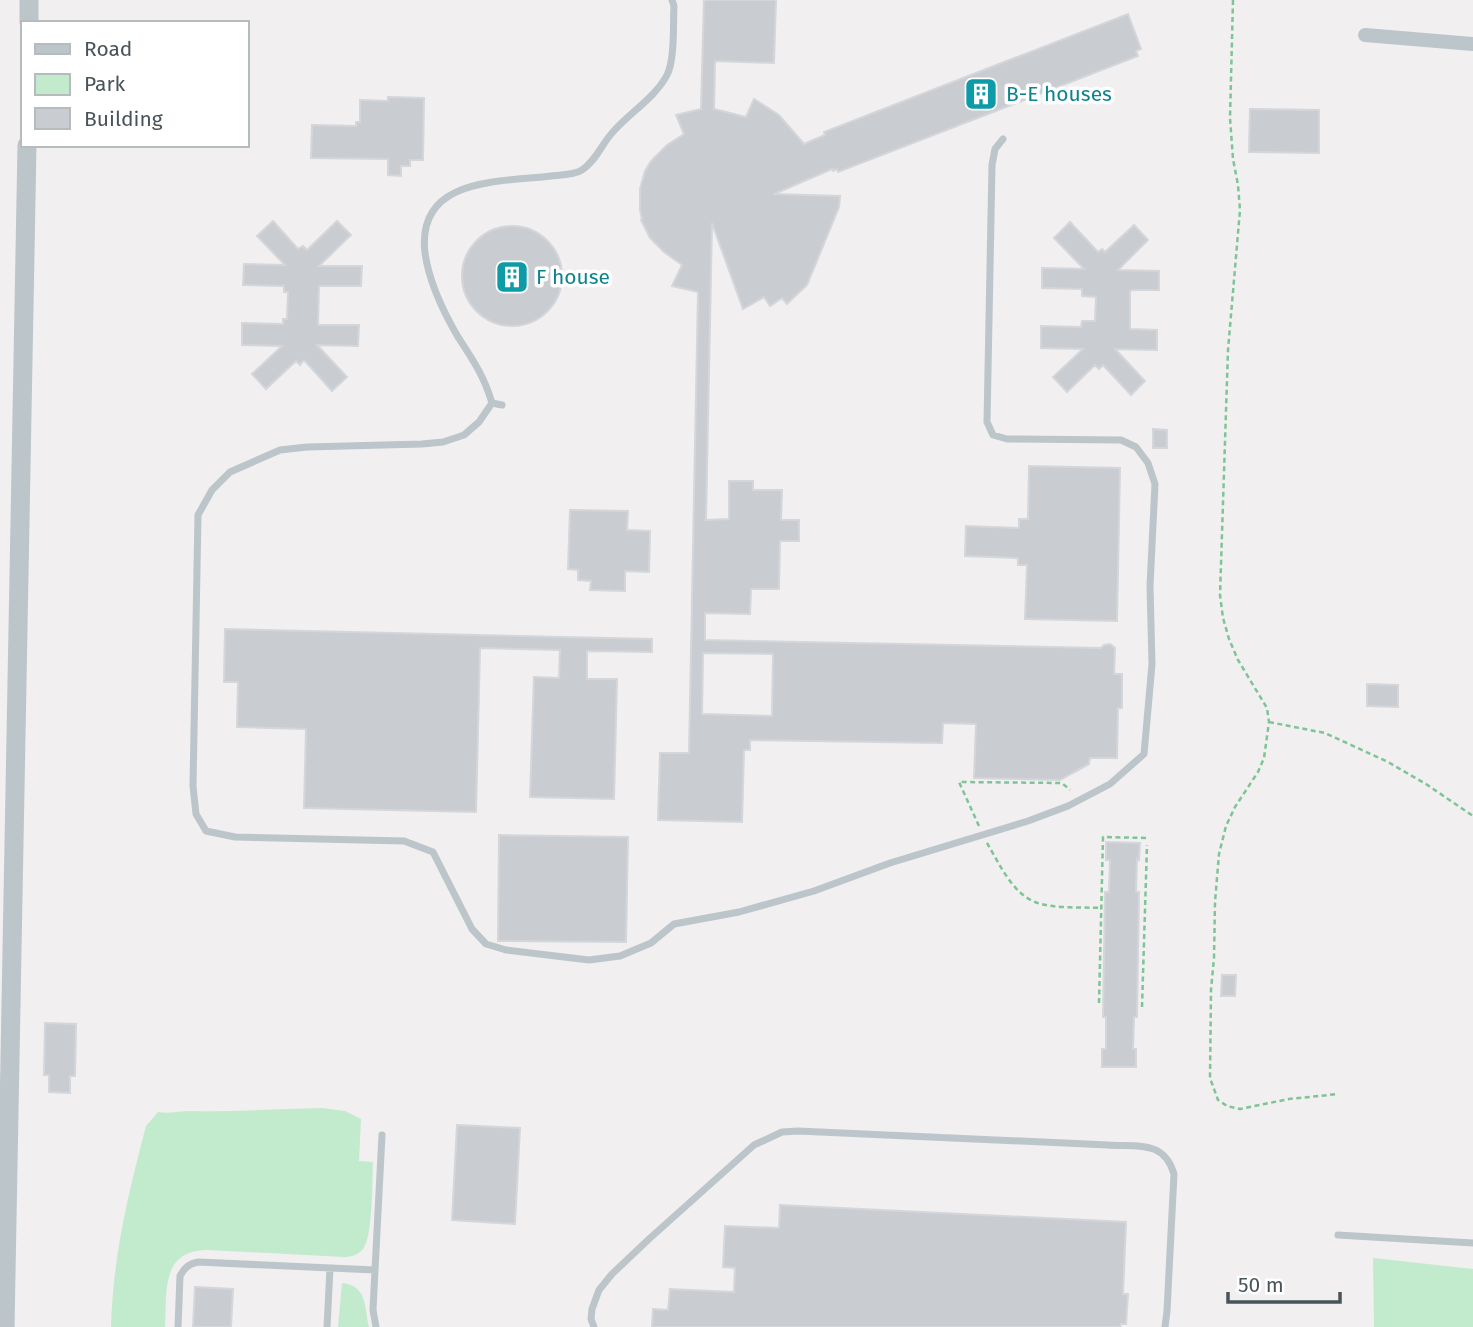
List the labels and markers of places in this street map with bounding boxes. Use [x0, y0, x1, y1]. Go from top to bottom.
building icon: B-E houses [962, 75, 1000, 113]
place label: B-E houses [1006, 81, 1112, 107]
building icon: F house [493, 258, 531, 296]
place label: F house [536, 264, 610, 290]

